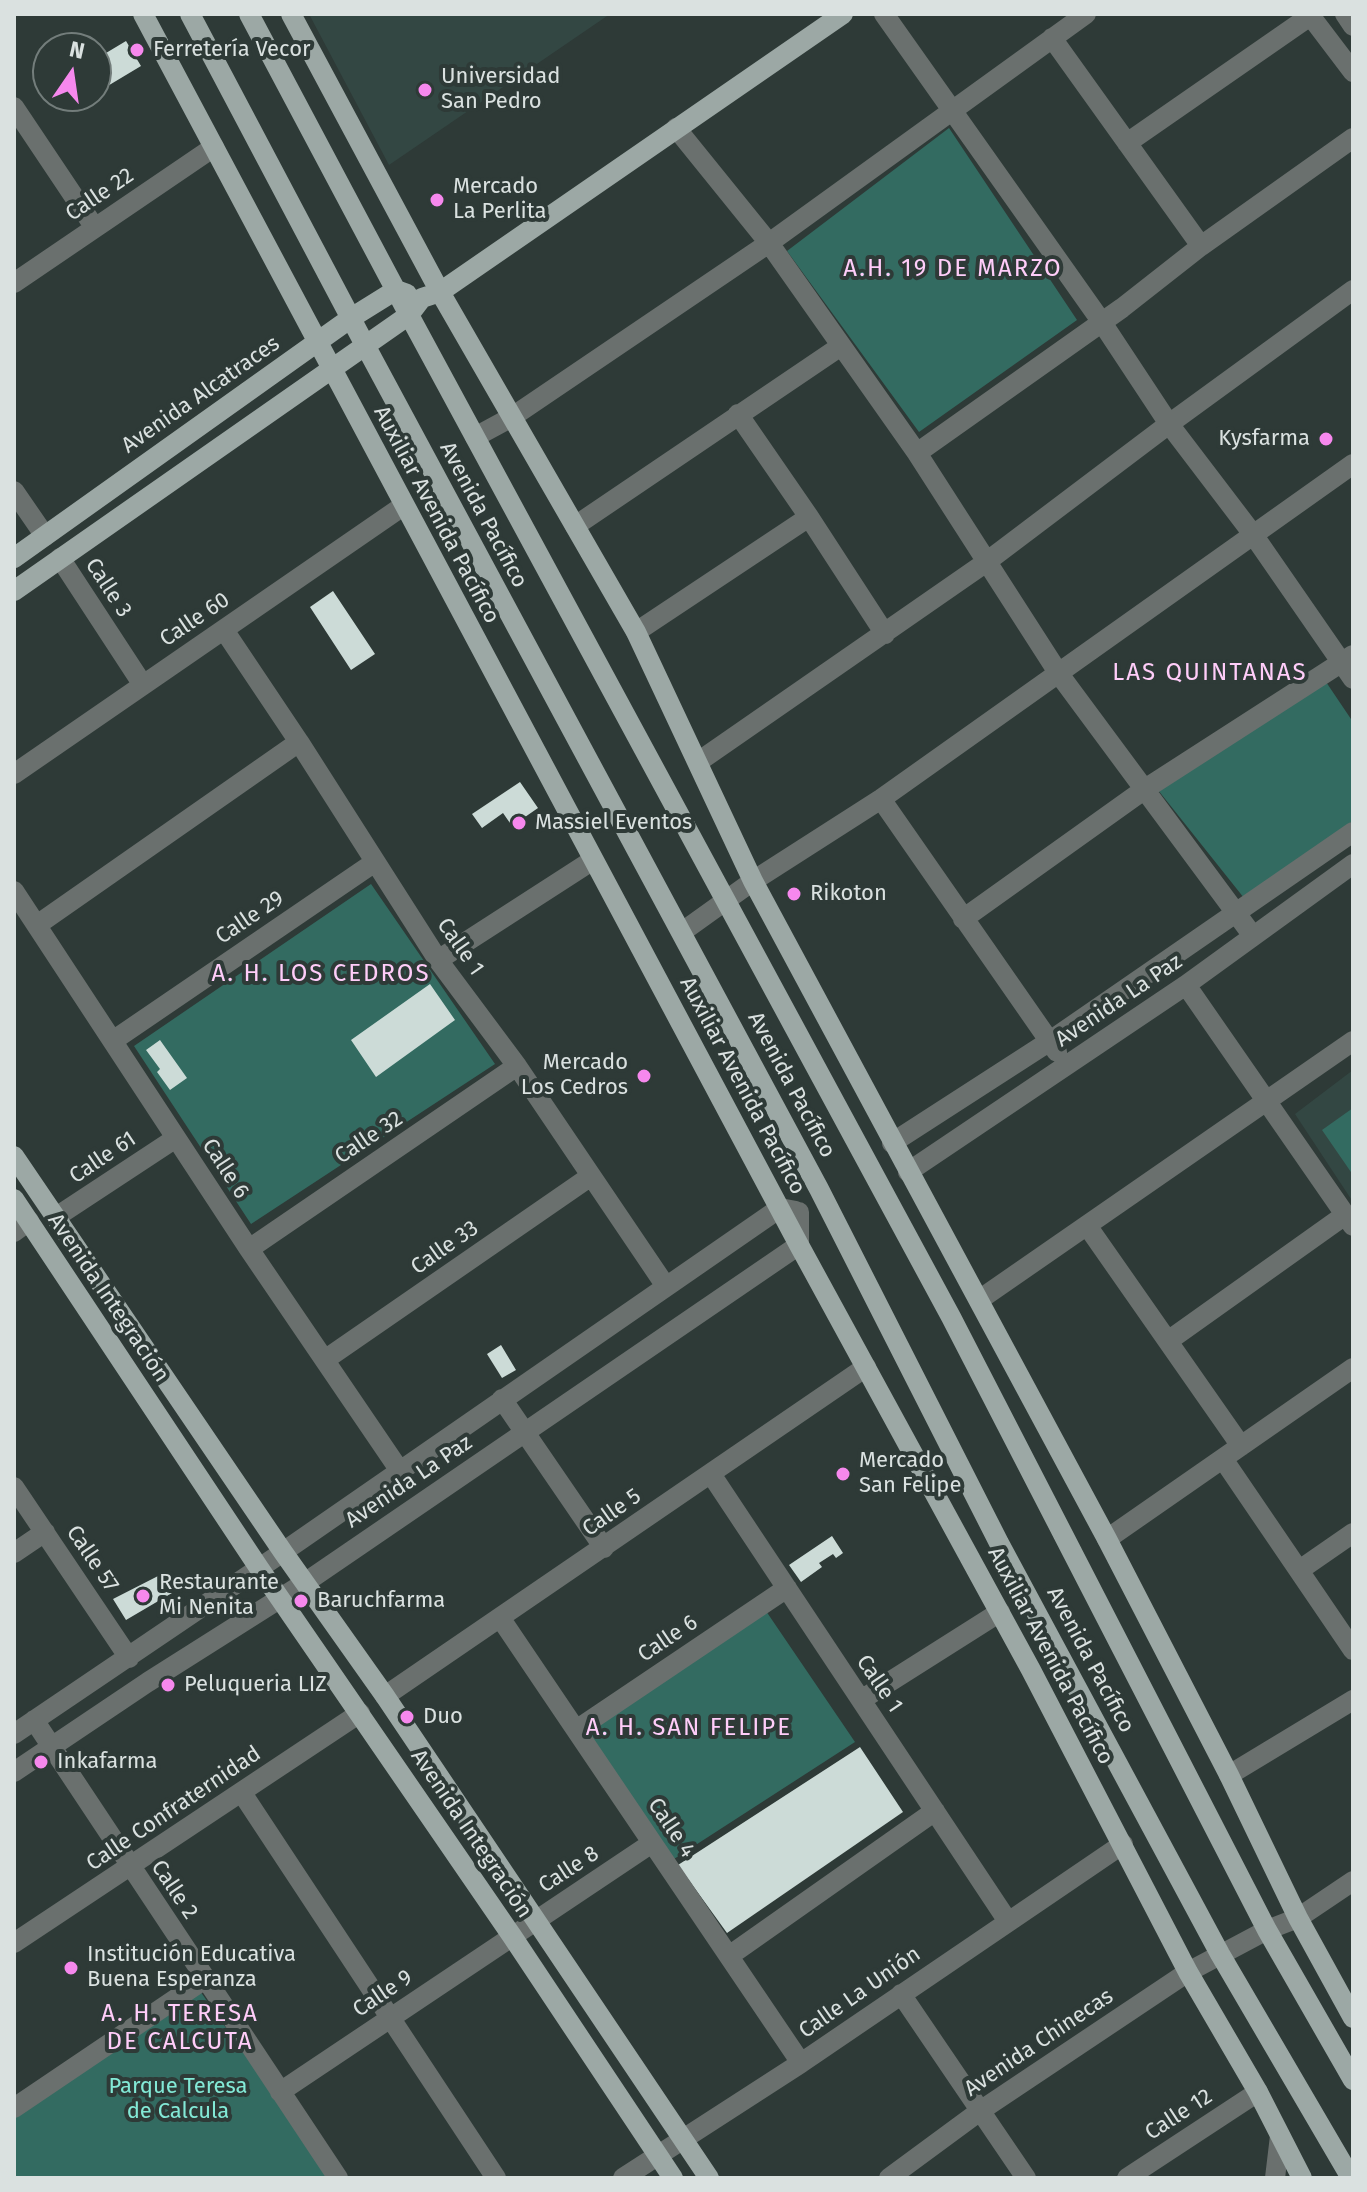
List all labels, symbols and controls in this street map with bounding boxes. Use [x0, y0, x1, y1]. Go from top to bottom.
north arrow [32, 32, 112, 112]
text: N [67, 35, 87, 65]
place label: Ferretería Vecor [153, 37, 311, 63]
marker: Ferretería Vecor [128, 41, 146, 59]
place label: Universidad San Pedro [441, 64, 560, 116]
marker: Universidad San Pedro [416, 81, 434, 99]
street label: Calle 22 [61, 163, 139, 227]
place label: Mercado La Perlita [453, 174, 547, 226]
marker: Mercado La Perlita [428, 191, 446, 209]
district label: A.H. 19 DE MARZO [843, 255, 1063, 283]
street label: Avenida Alcatraces [117, 331, 285, 459]
street label: Auxiliar Avenida Pacífico [367, 402, 505, 628]
place label: Kysfarma [1218, 426, 1310, 452]
marker: Kysfarma [1317, 430, 1335, 448]
street label: Avenida Pacífico [434, 438, 532, 592]
street label: Calle 3 [79, 553, 137, 623]
street label: Calle 60 [155, 587, 235, 653]
district label: LAS QUINTANAS [1112, 659, 1308, 687]
place label: Massiel Eventos [535, 810, 692, 836]
marker: Massiel Eventos [510, 814, 528, 832]
place label: Rikoton [810, 881, 887, 907]
marker: Rikoton [785, 885, 803, 903]
street label: Calle 29 [211, 886, 289, 950]
street label: Calle 1 [431, 913, 489, 981]
street label: Avenida La Paz [1051, 949, 1187, 1053]
district label: A. H. LOS CEDROS [211, 960, 431, 988]
street label: Auxiliar Avenida Pacífico [673, 973, 811, 1199]
street label: Avenida Pacífico [742, 1008, 840, 1162]
place label: Mercado Los Cedros [521, 1050, 628, 1102]
marker: Mercado Los Cedros [635, 1067, 653, 1085]
street label: Calle 32 [330, 1106, 408, 1170]
street label: Calle 61 [65, 1126, 141, 1190]
street label: Calle 6 [196, 1134, 254, 1204]
street label: Avenida Integración [42, 1209, 174, 1387]
street label: Calle 33 [406, 1215, 484, 1281]
street label: Avenida La Paz [341, 1430, 477, 1534]
place label: Mercado San Felipe [859, 1448, 961, 1500]
marker: Mercado San Felipe [834, 1465, 852, 1483]
street label: Calle 5 [578, 1483, 646, 1543]
street label: Calle 57 [60, 1521, 124, 1597]
street label: Auxiliar Avenida Pacífico [981, 1543, 1119, 1769]
place label: Restaurante Mi Nenita [159, 1570, 279, 1622]
street label: Avenida Pacífico [1041, 1583, 1139, 1737]
marker: Restaurante Mi Nenita [134, 1587, 152, 1605]
place label: Baruchfarma [317, 1588, 445, 1614]
marker: Baruchfarma [292, 1592, 310, 1610]
street label: Calle 6 [633, 1610, 703, 1668]
street label: Calle 1 [850, 1650, 908, 1718]
place label: Peluqueria LIZ [184, 1672, 327, 1698]
marker: Peluqueria LIZ [159, 1676, 177, 1694]
place label: Duo [423, 1704, 463, 1730]
marker: Duo [398, 1708, 416, 1726]
district label: A. H. SAN FELIPE [586, 1714, 792, 1742]
street label: Calle Confraternidad [82, 1741, 266, 1877]
street label: Avenida Integración [405, 1745, 537, 1923]
place label: Inkafarma [57, 1749, 157, 1775]
marker: Inkafarma [32, 1753, 50, 1771]
street label: Calle 4 [642, 1793, 700, 1863]
street label: Calle 8 [534, 1841, 604, 1899]
street label: Calle 2 [145, 1856, 203, 1924]
street label: Calle La Unión [794, 1941, 926, 2045]
place label: Institución Educativa Buena Esperanza [87, 1942, 296, 1994]
marker: Institución Educativa Buena Esperanza [62, 1959, 80, 1977]
street label: Calle 9 [348, 1965, 418, 2023]
street label: Avenida Chinecas [960, 1983, 1118, 2103]
district label: A. H. TERESA DE CALCUTA [101, 2000, 259, 2056]
park label: Parque Teresa de Calcula [108, 2074, 248, 2126]
street label: Calle 12 [1140, 2084, 1218, 2146]

